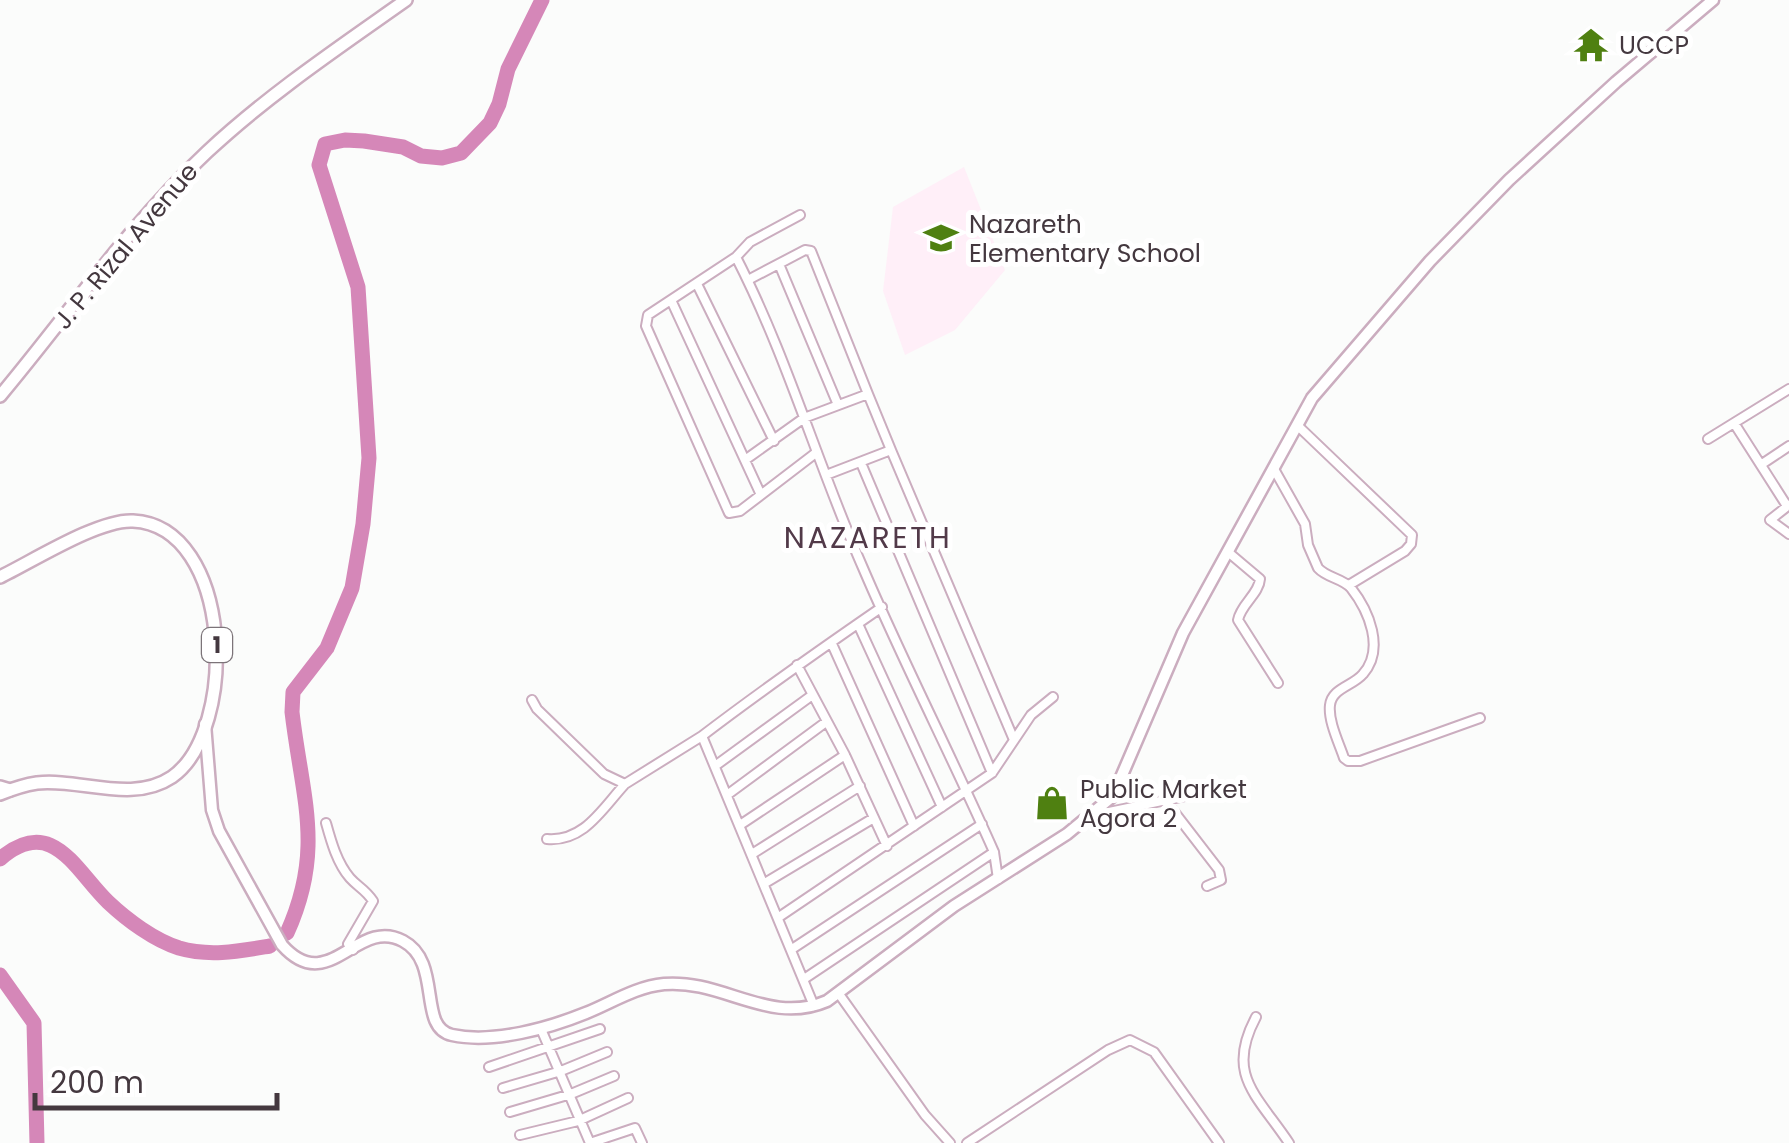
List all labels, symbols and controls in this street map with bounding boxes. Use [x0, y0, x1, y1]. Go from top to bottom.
temple icon: UCCP [1572, 26, 1610, 64]
place label: UCCP [1619, 28, 1689, 63]
street label: J. P. Rizal Avenue [46, 155, 206, 337]
place label: Nazareth Elementary School [969, 207, 1201, 271]
school or university icon: Nazareth Elementary School [922, 219, 960, 257]
district label: NAZARETH [784, 516, 952, 559]
road number: 1 [202, 628, 232, 662]
place label: Public Market Agora 2 [1080, 772, 1247, 836]
shop icon: Public Market Agora 2 [1033, 784, 1071, 822]
scale bar [35, 1048, 278, 1110]
text: 200 m [50, 1061, 144, 1104]

